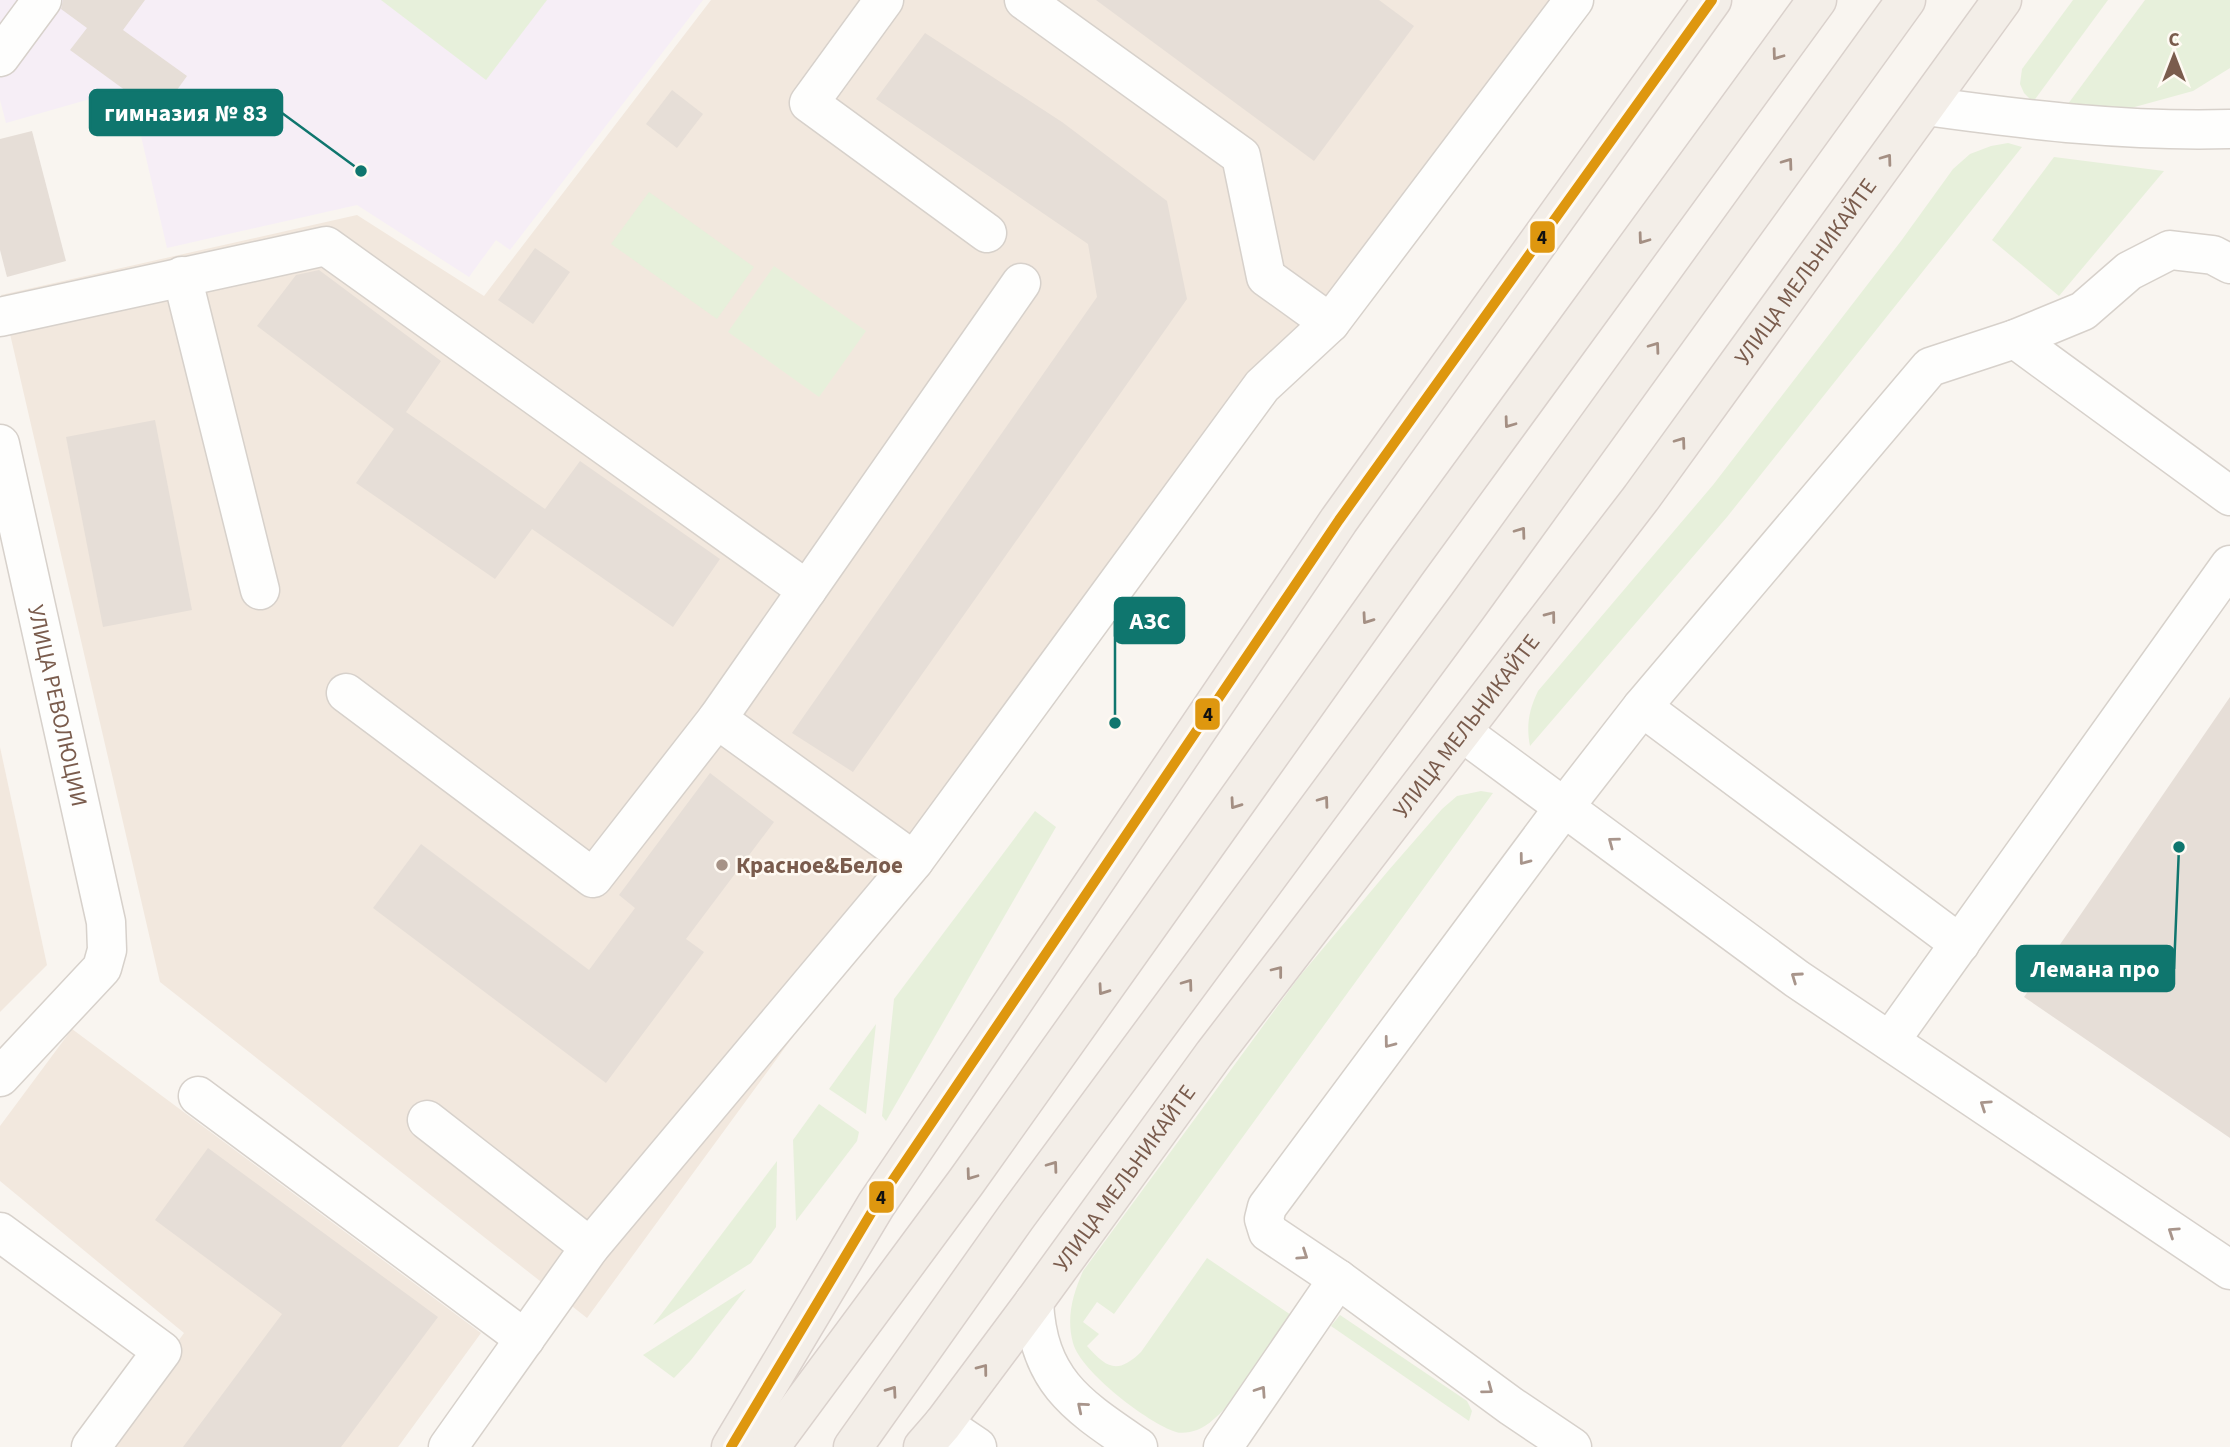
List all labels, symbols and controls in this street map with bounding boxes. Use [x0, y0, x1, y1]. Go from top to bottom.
north arrow [2139, 21, 2209, 91]
text: С [2168, 27, 2180, 54]
one-way arrow [1773, 47, 1785, 60]
callout: гимназия № 83 [90, 90, 282, 135]
text: гимназия № 83 [104, 96, 268, 131]
one-way arrow [1879, 154, 1891, 167]
one-way arrow [1780, 158, 1792, 171]
street label: УЛИЦА МЕЛЬНИКАЙТЕ [1726, 171, 1884, 372]
line badge: 4 [1529, 220, 1556, 254]
text: 4 [1537, 225, 1547, 252]
one-way arrow [1639, 231, 1651, 244]
one-way arrow [1647, 342, 1659, 355]
one-way arrow [1505, 415, 1517, 428]
one-way arrow [1673, 438, 1686, 450]
one-way arrow [1513, 527, 1526, 540]
callout: АЗС [1115, 598, 1184, 643]
street label: УЛИЦА РЕВОЛЮЦИИ [20, 602, 96, 810]
text: АЗС [1128, 604, 1171, 639]
one-way arrow [1363, 611, 1375, 624]
one-way arrow [1543, 611, 1555, 624]
street label: УЛИЦА МЕЛЬНИКАЙТЕ [1385, 627, 1547, 825]
line badge: 4 [1194, 697, 1221, 731]
text: 4 [1203, 702, 1213, 729]
one-way arrow [1231, 796, 1243, 809]
one-way arrow [1315, 796, 1328, 808]
one-way arrow [1608, 838, 1621, 851]
place label: Красное&Белое [736, 849, 903, 882]
one-way arrow [1520, 853, 1533, 865]
marker: Красное&Белое [714, 857, 730, 873]
callout: Лемана про [2017, 946, 2174, 991]
text: Лемана про [2030, 952, 2159, 987]
one-way arrow [1269, 966, 1282, 979]
one-way arrow [1791, 973, 1804, 985]
one-way arrow [1180, 979, 1193, 991]
one-way arrow [1099, 982, 1111, 995]
one-way arrow [1384, 1035, 1397, 1048]
street label: УЛИЦА МЕЛЬНИКАЙТЕ [1045, 1078, 1203, 1278]
one-way arrow [1979, 1100, 1992, 1113]
one-way arrow [1045, 1162, 1057, 1174]
one-way arrow [967, 1167, 979, 1180]
line badge: 4 [868, 1180, 895, 1214]
text: 4 [876, 1185, 886, 1212]
one-way arrow [2168, 1228, 2181, 1240]
one-way arrow [1295, 1247, 1308, 1260]
one-way arrow [975, 1364, 988, 1377]
one-way arrow [1480, 1380, 1492, 1393]
one-way arrow [884, 1386, 896, 1399]
one-way arrow [1253, 1386, 1265, 1399]
one-way arrow [1078, 1403, 1090, 1416]

